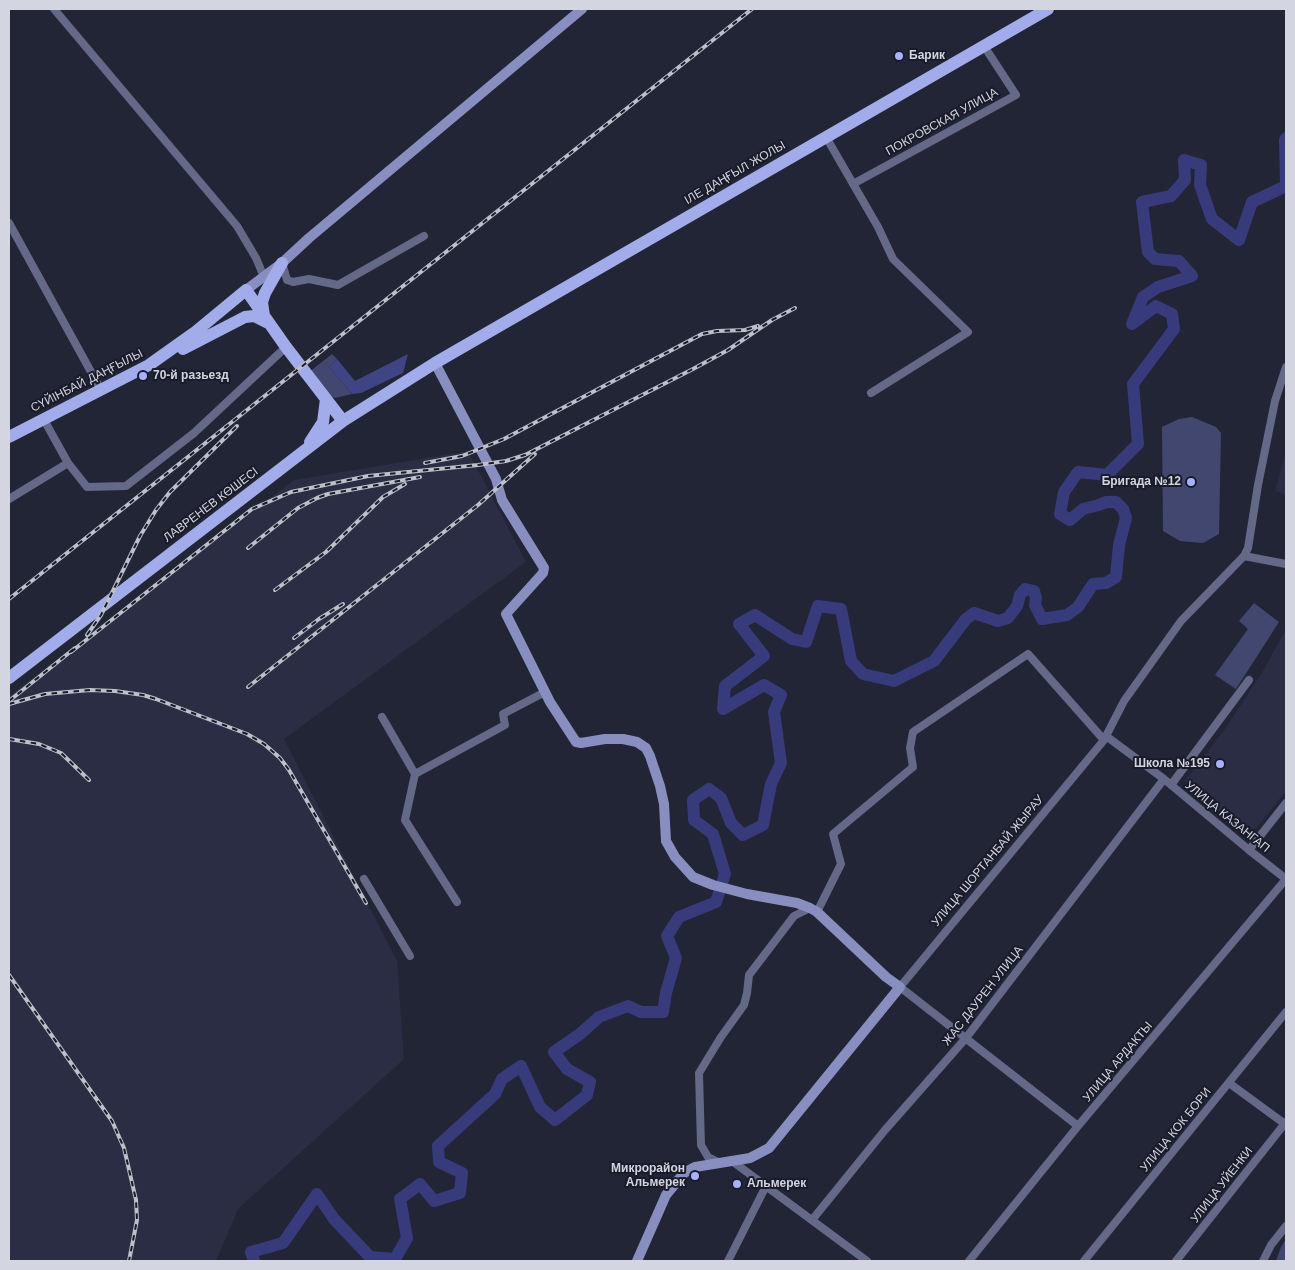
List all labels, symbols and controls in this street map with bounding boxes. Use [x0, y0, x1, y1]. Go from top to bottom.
place label: Барик [909, 49, 945, 63]
marker: Барик [893, 50, 905, 62]
street label: ПОКРОВСКАЯ УЛИЦА [883, 85, 1001, 159]
street label: ІЛЕ ДАҢҒЫЛ ЖОЛЫ [682, 138, 788, 208]
street label: СҮЙІНБАЙ ДАҢҒЫЛЫ [29, 346, 145, 416]
place label: 70-й разьезд [153, 369, 229, 383]
marker: 70-й разьезд [137, 370, 149, 382]
street label: ЛАВРЕНЕВ КӨШЕСІ [161, 465, 261, 545]
place label: Бригада №12 [1102, 475, 1181, 489]
marker: Бригада №12 [1185, 476, 1197, 488]
place label: Школа №195 [1134, 757, 1210, 771]
marker: Школа №195 [1214, 758, 1226, 770]
street label: УЛИЦА КАЗАНГАП [1182, 778, 1272, 856]
street label: УЛИЦА ШОРТАНБАЙ ЖЫРАУ [929, 792, 1047, 930]
street label: ЖАС ДАУРЕН УЛИЦА [940, 943, 1026, 1049]
street label: УЛИЦА АРДАКТЫ [1080, 1019, 1156, 1105]
street label: УЛИЦА КОК БОРИ [1138, 1085, 1214, 1175]
street label: УЛИЦА УЙЕНКИ [1188, 1144, 1256, 1226]
place label: Микрорайон Альмерек [611, 1162, 685, 1190]
marker: Микрорайон Альмерек [689, 1170, 701, 1182]
place label: Альмерек [747, 1177, 806, 1191]
marker: Альмерек [731, 1178, 743, 1190]

